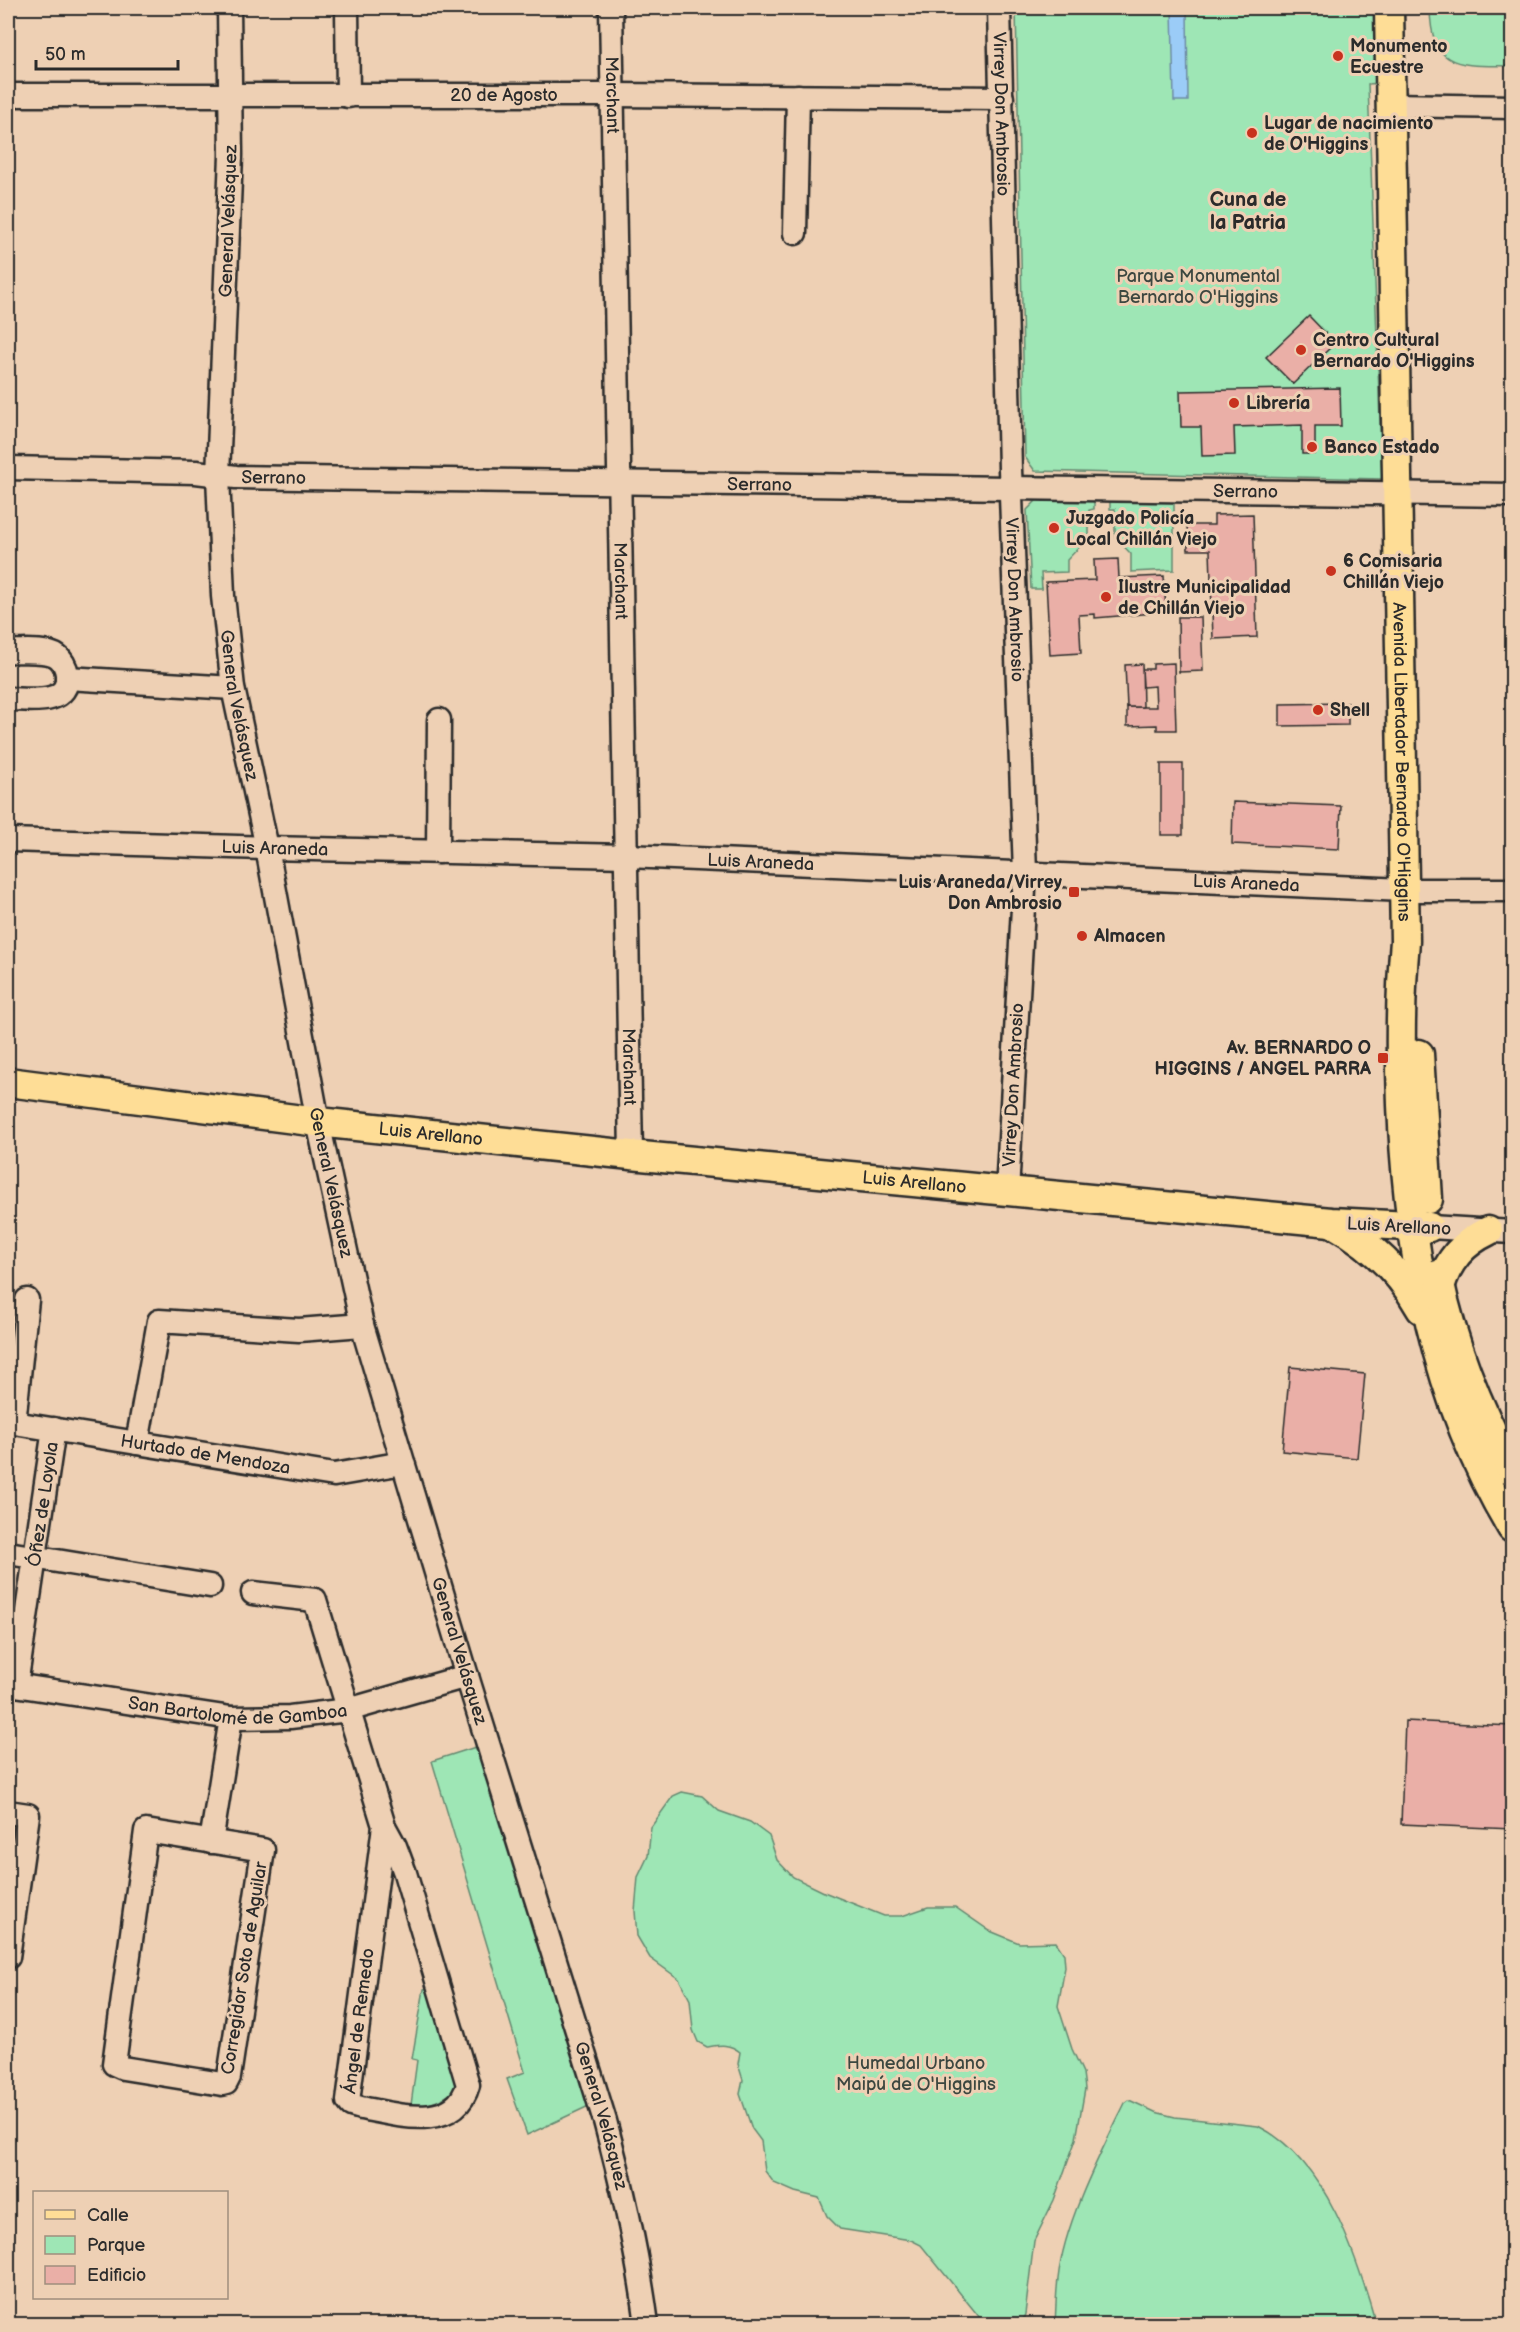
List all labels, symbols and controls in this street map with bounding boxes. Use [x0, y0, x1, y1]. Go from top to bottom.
street label: Virrey Don Ambrosio [989, 32, 1013, 196]
scale bar [36, 33, 178, 71]
place label: Monumento Ecuestre [1350, 36, 1448, 78]
text: 50 m [45, 44, 86, 65]
marker: Monumento Ecuestre [1331, 49, 1345, 63]
street label: Marchant [601, 56, 623, 134]
street label: 20 de Agosto [450, 85, 558, 106]
place label: Lugar de nacimiento de O'Higgins [1264, 113, 1433, 155]
marker: Lugar de nacimiento de O'Higgins [1245, 126, 1259, 140]
street label: General Velásquez [215, 144, 242, 298]
district label: Cuna de la Patria [1210, 188, 1286, 235]
park label: Parque Monumental Bernardo O'Higgins [1116, 266, 1280, 308]
place label: Centro Cultural Bernardo O'Higgins [1313, 330, 1475, 372]
marker: Centro Cultural Bernardo O'Higgins [1294, 343, 1308, 357]
place label: Librería [1246, 393, 1310, 414]
marker: Librería [1227, 396, 1241, 410]
place label: Banco Estado [1324, 437, 1439, 458]
marker: Banco Estado [1305, 440, 1319, 454]
street label: Serrano [241, 467, 306, 489]
street label: Serrano [727, 474, 792, 496]
street label: Serrano [1213, 481, 1278, 503]
place label: Juzgado Policía Local Chillán Viejo [1066, 508, 1217, 550]
street label: Virrey Don Ambrosio [1001, 517, 1028, 682]
marker: Juzgado Policía Local Chillán Viejo [1047, 521, 1061, 535]
street label: Marchant [609, 542, 632, 620]
place label: 6 Comisaria Chillán Viejo [1343, 551, 1444, 593]
marker: 6 Comisaria Chillán Viejo [1324, 564, 1338, 578]
place label: Ilustre Municipalidad de Chillán Viejo [1118, 577, 1291, 619]
marker: Ilustre Municipalidad de Chillán Viejo [1099, 590, 1113, 604]
street label: Avenida Libertador Bernardo O'Higgins [1388, 602, 1415, 922]
street label: General Velásquez [216, 629, 263, 783]
place label: Shell [1330, 700, 1370, 721]
marker: Shell [1311, 703, 1325, 717]
street label: Luis Araneda [221, 837, 329, 860]
street label: Luis Araneda [707, 850, 815, 875]
street label: Luis Araneda [1192, 871, 1300, 896]
place label: Luis Araneda/Virrey Don Ambrosio [898, 872, 1063, 914]
marker: Luis Araneda/Virrey Don Ambrosio [1067, 885, 1081, 899]
place label: Almacen [1093, 926, 1165, 947]
marker: Almacen [1075, 929, 1089, 943]
street label: Virrey Don Ambrosio [999, 1002, 1028, 1168]
street label: Marchant [618, 1028, 640, 1106]
place label: Av. BERNARDO O HIGGINS / ANGEL PARRA [1155, 1038, 1372, 1080]
marker: Av. BERNARDO O HIGGINS / ANGEL PARRA [1376, 1051, 1390, 1065]
street label: General Velásquez [304, 1106, 357, 1260]
street label: Luis Arellano [378, 1118, 484, 1150]
street label: Luis Arellano [861, 1167, 967, 1198]
street label: Luis Arellano [1346, 1213, 1452, 1240]
street label: Hurtado de Mendoza [119, 1430, 292, 1479]
street label: Óñez de Loyola [22, 1440, 63, 1568]
street label: General Velásquez [427, 1575, 492, 1728]
street label: San Bartolomé de Gamboa [127, 1692, 349, 1730]
street label: Corregidor Soto de Aguilar [217, 1860, 272, 2076]
street label: Ángel de Remedo [337, 1947, 379, 2095]
street label: General Velásquez [570, 2039, 632, 2192]
park label: Humedal Urbano Maipú de O'Higgins [836, 2053, 996, 2095]
legend [33, 2191, 228, 2299]
text: Calle [87, 2205, 129, 2226]
text: Parque [87, 2235, 145, 2256]
text: Edificio [87, 2265, 146, 2286]

